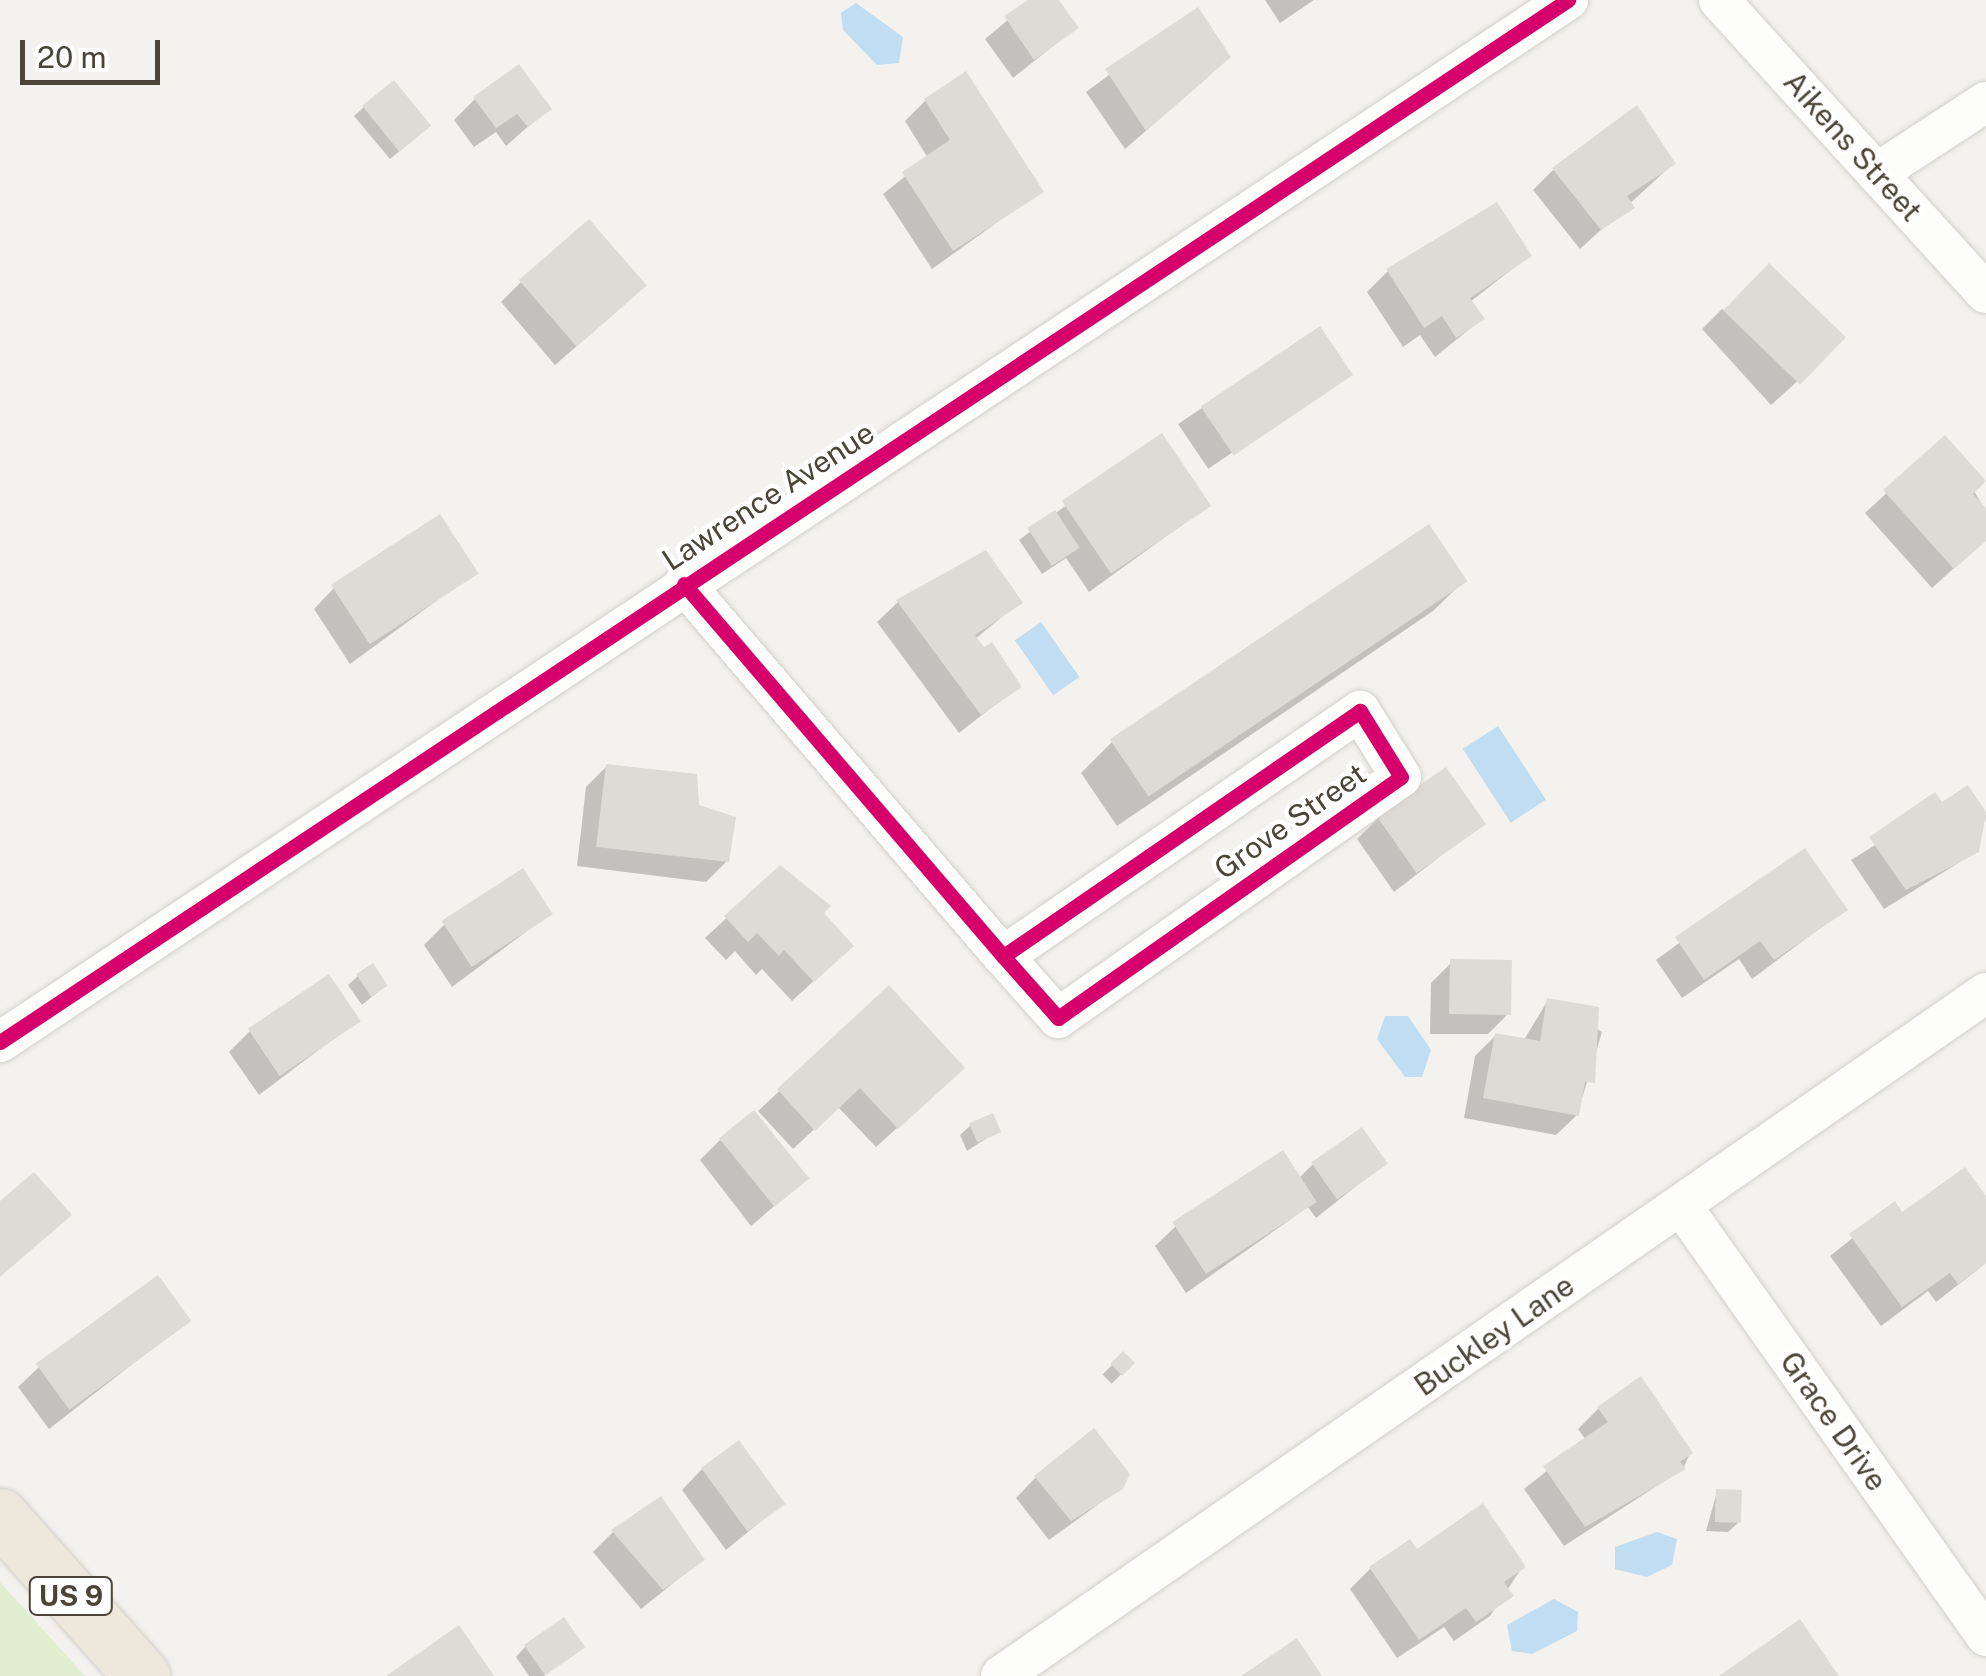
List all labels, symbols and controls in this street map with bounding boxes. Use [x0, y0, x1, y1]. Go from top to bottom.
scale bar [25, 20, 165, 82]
text: 20 m [37, 39, 106, 75]
street label: Aikens Street [1776, 64, 1930, 228]
street label: Lawrence Avenue [655, 414, 881, 578]
street label: Grove Street [1207, 756, 1373, 886]
street label: Buckley Lane [1407, 1267, 1581, 1403]
street label: Grace Drive [1773, 1344, 1895, 1498]
road number: US 9 [28, 1573, 114, 1619]

